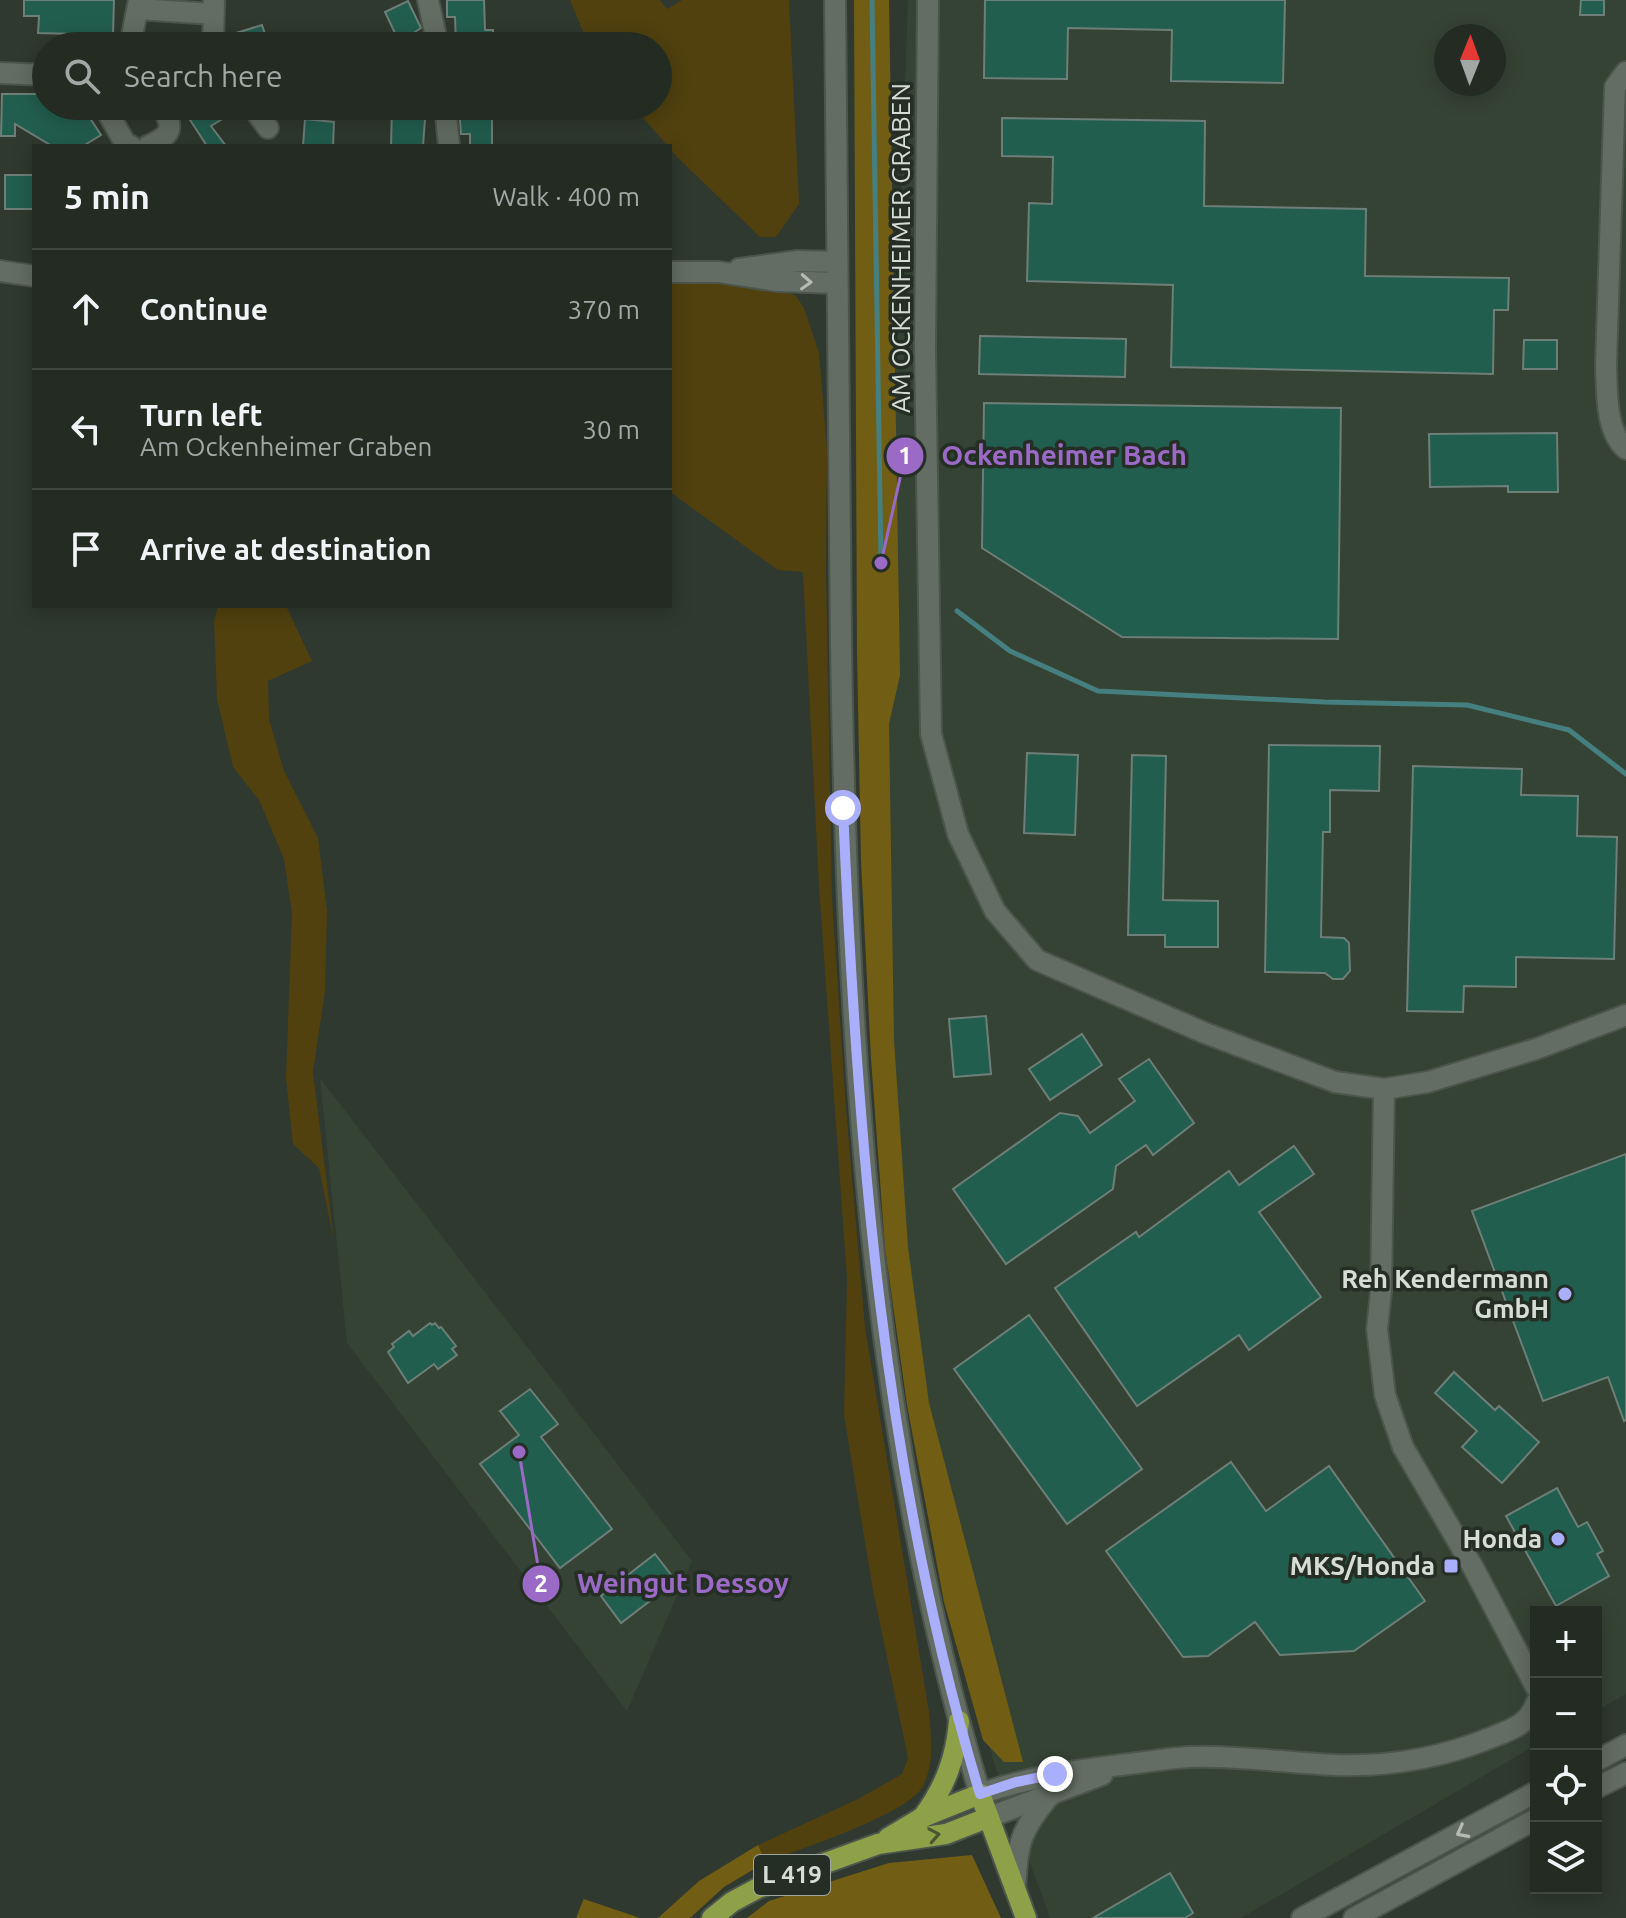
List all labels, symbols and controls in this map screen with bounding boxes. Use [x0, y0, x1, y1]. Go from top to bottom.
north arrow [1434, 24, 1506, 96]
search box [32, 32, 672, 120]
icon: search [60, 54, 104, 98]
text: Search here [124, 59, 283, 93]
street label: AM OCKENHEIMER GRABEN [886, 83, 915, 413]
text: 5 min [64, 177, 150, 215]
text: Walk · 400 m [492, 182, 640, 211]
one-way arrow [800, 274, 813, 291]
icon: ahead [64, 287, 108, 331]
text: Continue [140, 292, 268, 326]
text: 370 m [568, 295, 640, 324]
text: Turn left [140, 398, 262, 432]
icon: left [64, 407, 108, 451]
text: 30 m [582, 415, 640, 444]
callout: Ockenheimer Bach [885, 430, 1203, 482]
text: Am Ockenheimer Graben [140, 432, 432, 461]
text: Ockenheimer Bach [941, 439, 1187, 470]
text: 1 [898, 442, 912, 469]
icon: arrive [64, 527, 108, 571]
text: Arrive at destination [140, 532, 432, 566]
route start [825, 790, 861, 826]
place label: Reh Kendermann GmbH [1341, 1264, 1549, 1323]
marker: Reh Kendermann GmbH [1556, 1285, 1574, 1303]
place label: Honda [1463, 1524, 1542, 1553]
marker: Honda [1549, 1530, 1567, 1548]
place label: MKS/Honda [1290, 1551, 1435, 1580]
marker: MKS/Honda [1442, 1557, 1460, 1575]
callout: Weingut Dessoy [521, 1558, 805, 1610]
text: Weingut Dessoy [577, 1567, 789, 1598]
text: 2 [534, 1570, 548, 1597]
map controls [1530, 1606, 1602, 1894]
button: + [1530, 1606, 1602, 1678]
button: − [1530, 1678, 1602, 1750]
button: locate [1530, 1750, 1602, 1822]
route end [1037, 1756, 1073, 1792]
one-way arrow [1455, 1822, 1470, 1837]
button: layers [1530, 1822, 1602, 1894]
one-way arrow [927, 1828, 941, 1845]
road number: L 419 [754, 1855, 830, 1895]

